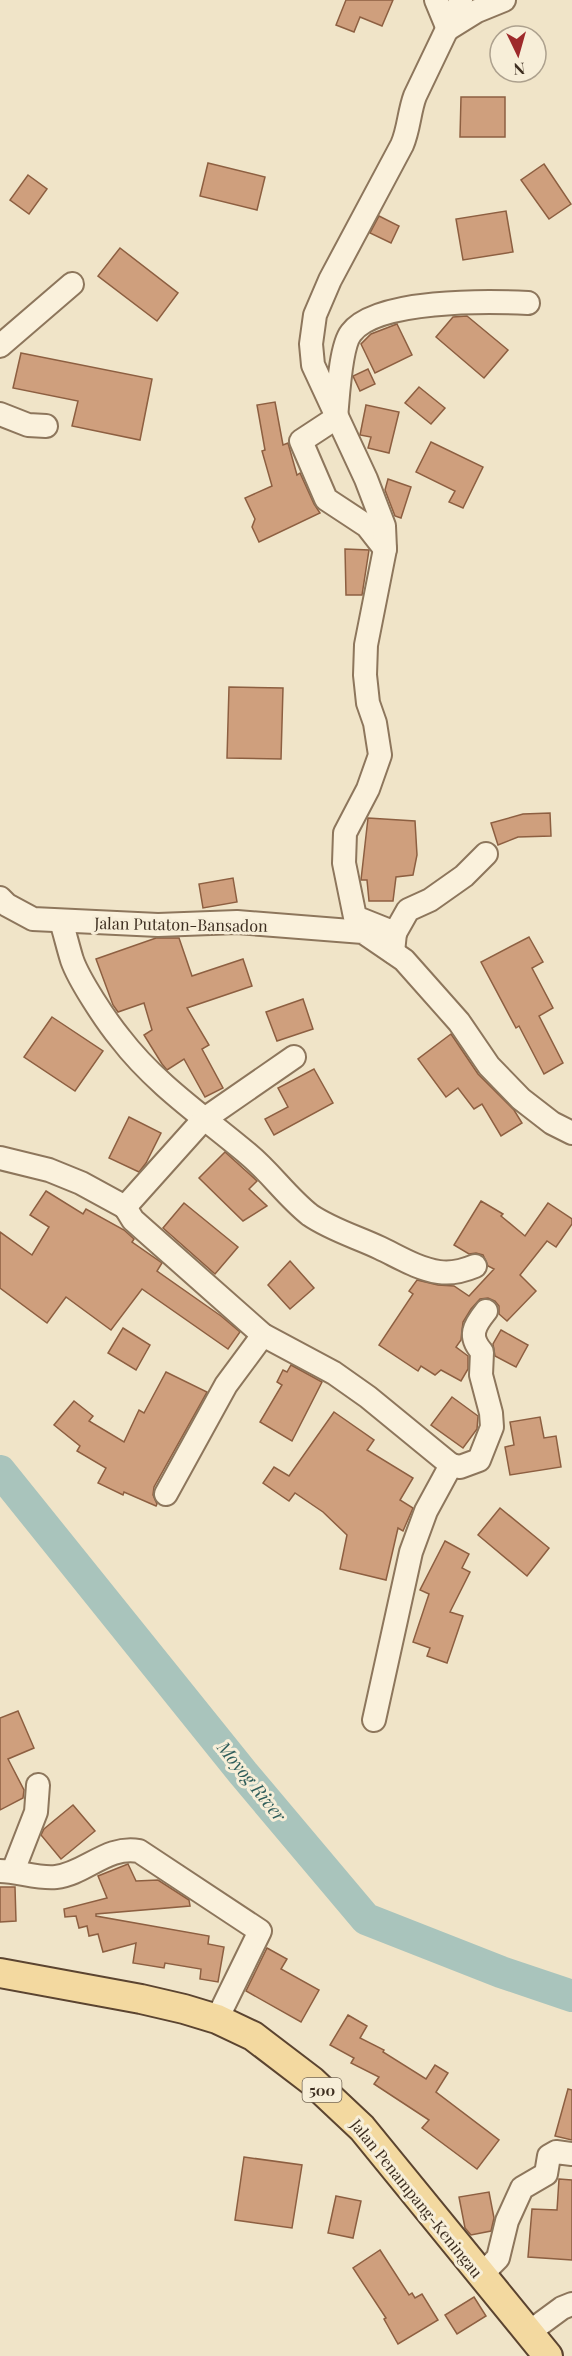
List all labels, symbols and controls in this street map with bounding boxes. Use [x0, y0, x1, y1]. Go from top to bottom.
north arrow [488, 24, 548, 84]
text: N [512, 58, 526, 80]
street label: Jalan Putaton-Bansadon [93, 912, 268, 936]
water label: Moyog River [212, 1735, 292, 1827]
road number: 500 [302, 2078, 342, 2102]
street label: Jalan Penampang-Keningau [346, 2113, 488, 2282]

